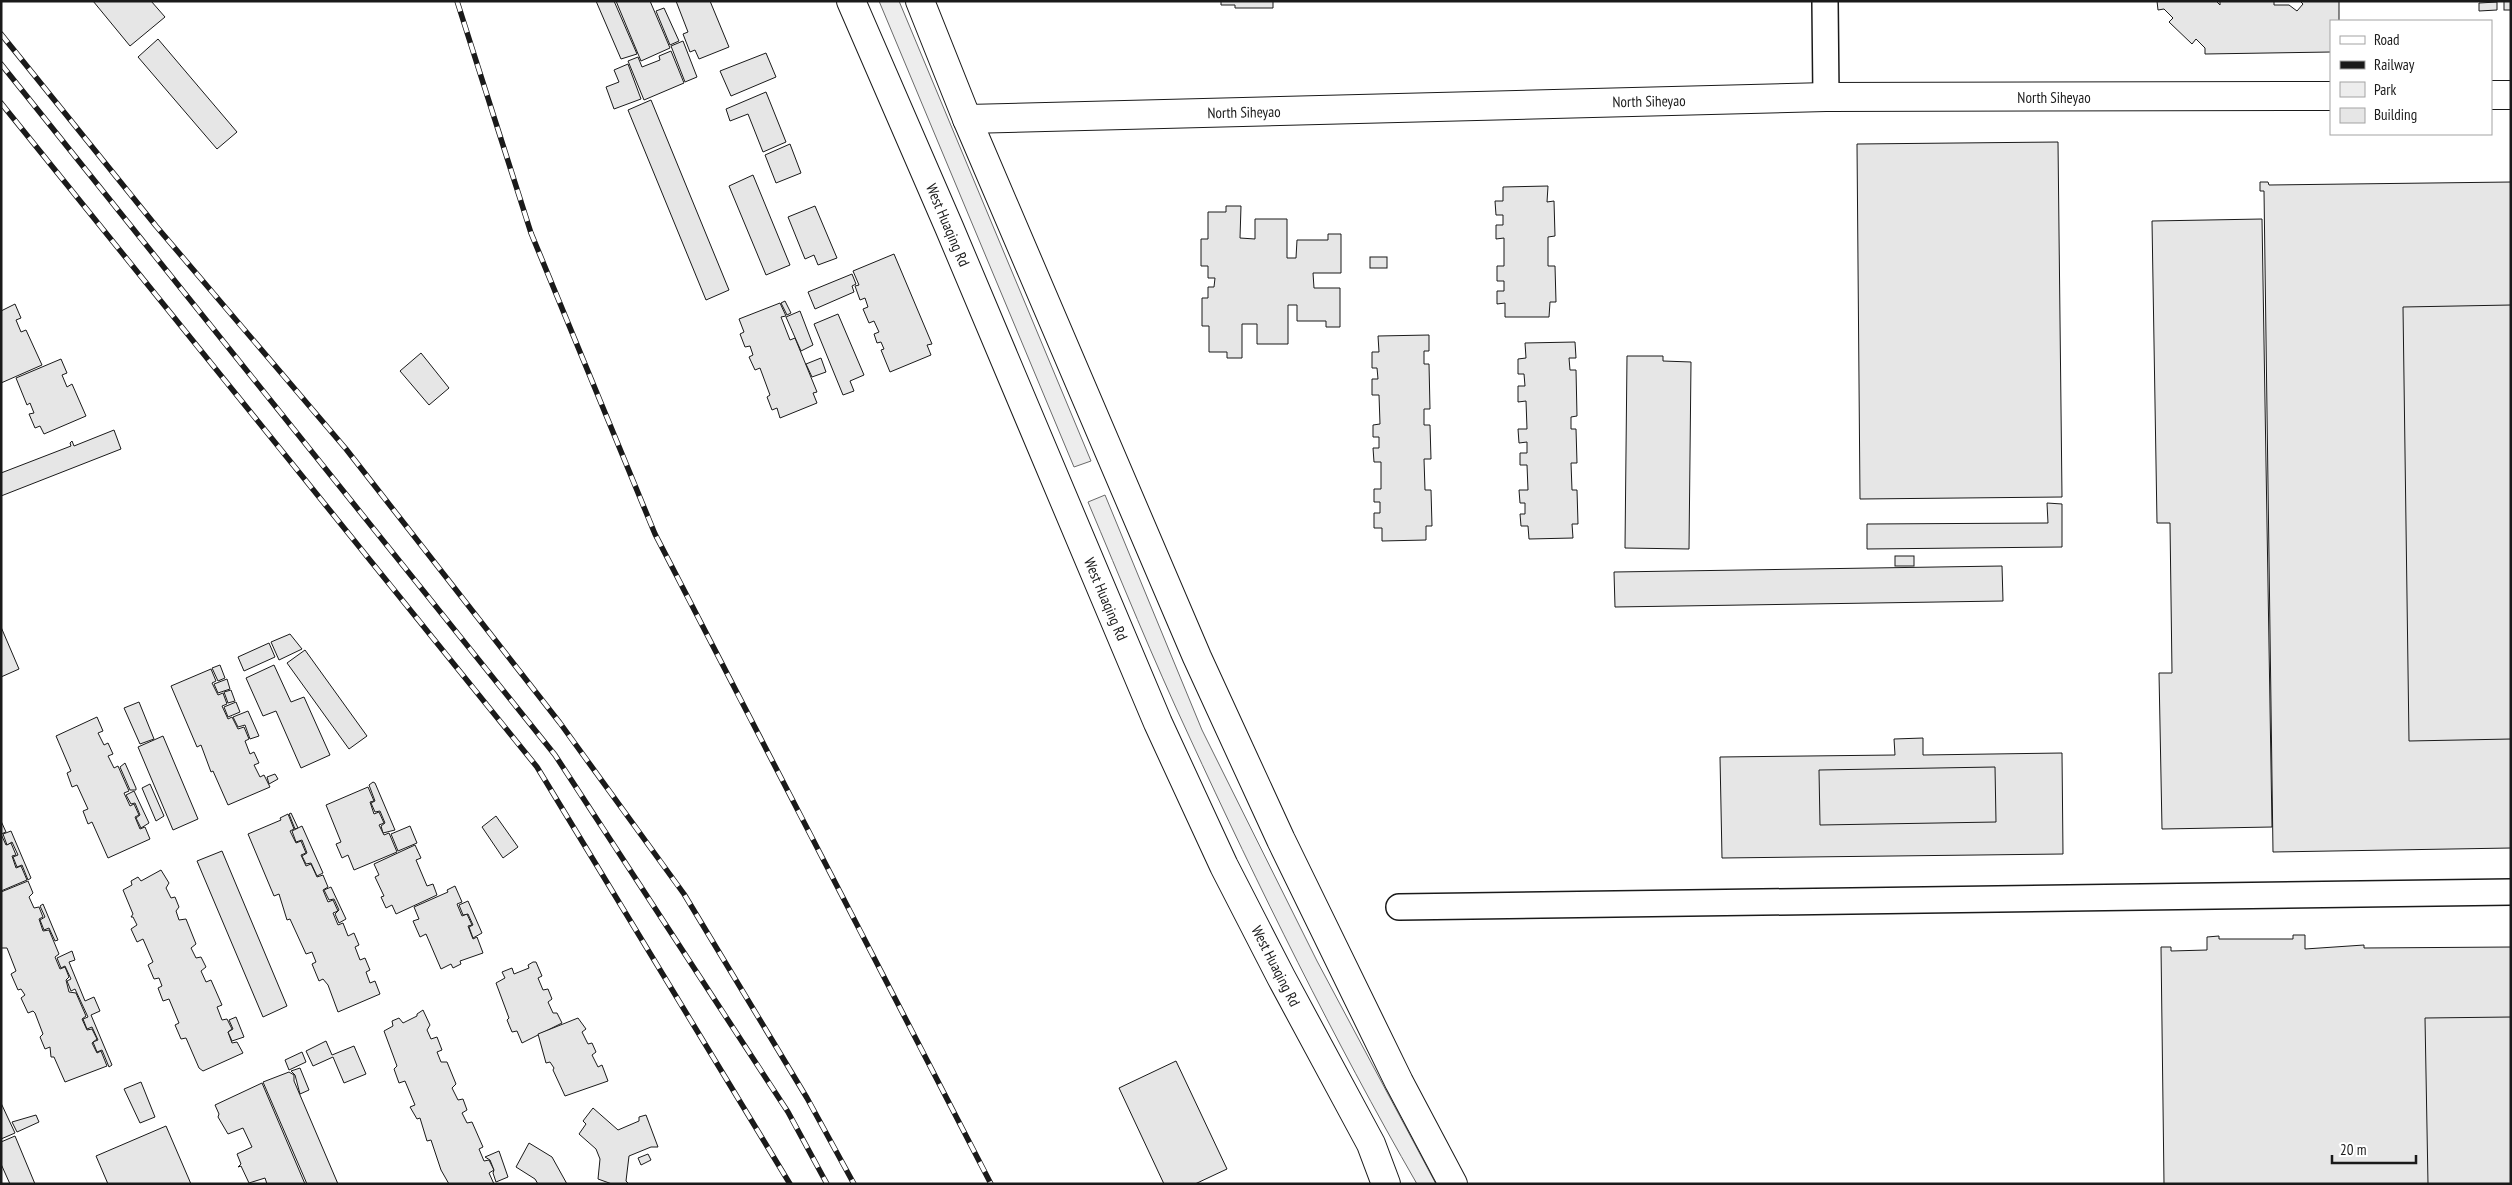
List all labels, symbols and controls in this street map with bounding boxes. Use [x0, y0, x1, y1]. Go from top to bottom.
legend [2330, 20, 2492, 135]
text: Road [2374, 30, 2400, 49]
text: Railway [2374, 55, 2415, 74]
text: Park [2374, 80, 2396, 99]
street label: North Siheyao [2017, 88, 2091, 107]
street label: North Siheyao [1612, 91, 1686, 111]
street label: North Siheyao [1207, 102, 1281, 122]
text: Building [2374, 105, 2417, 124]
street label: West Huaqing Rd [922, 181, 974, 269]
street label: West Huaqing Rd [1080, 555, 1132, 643]
street label: West Huaqing Rd [1247, 922, 1305, 1010]
scale bar [2332, 1132, 2416, 1164]
text: 20 m [2340, 1140, 2366, 1159]

